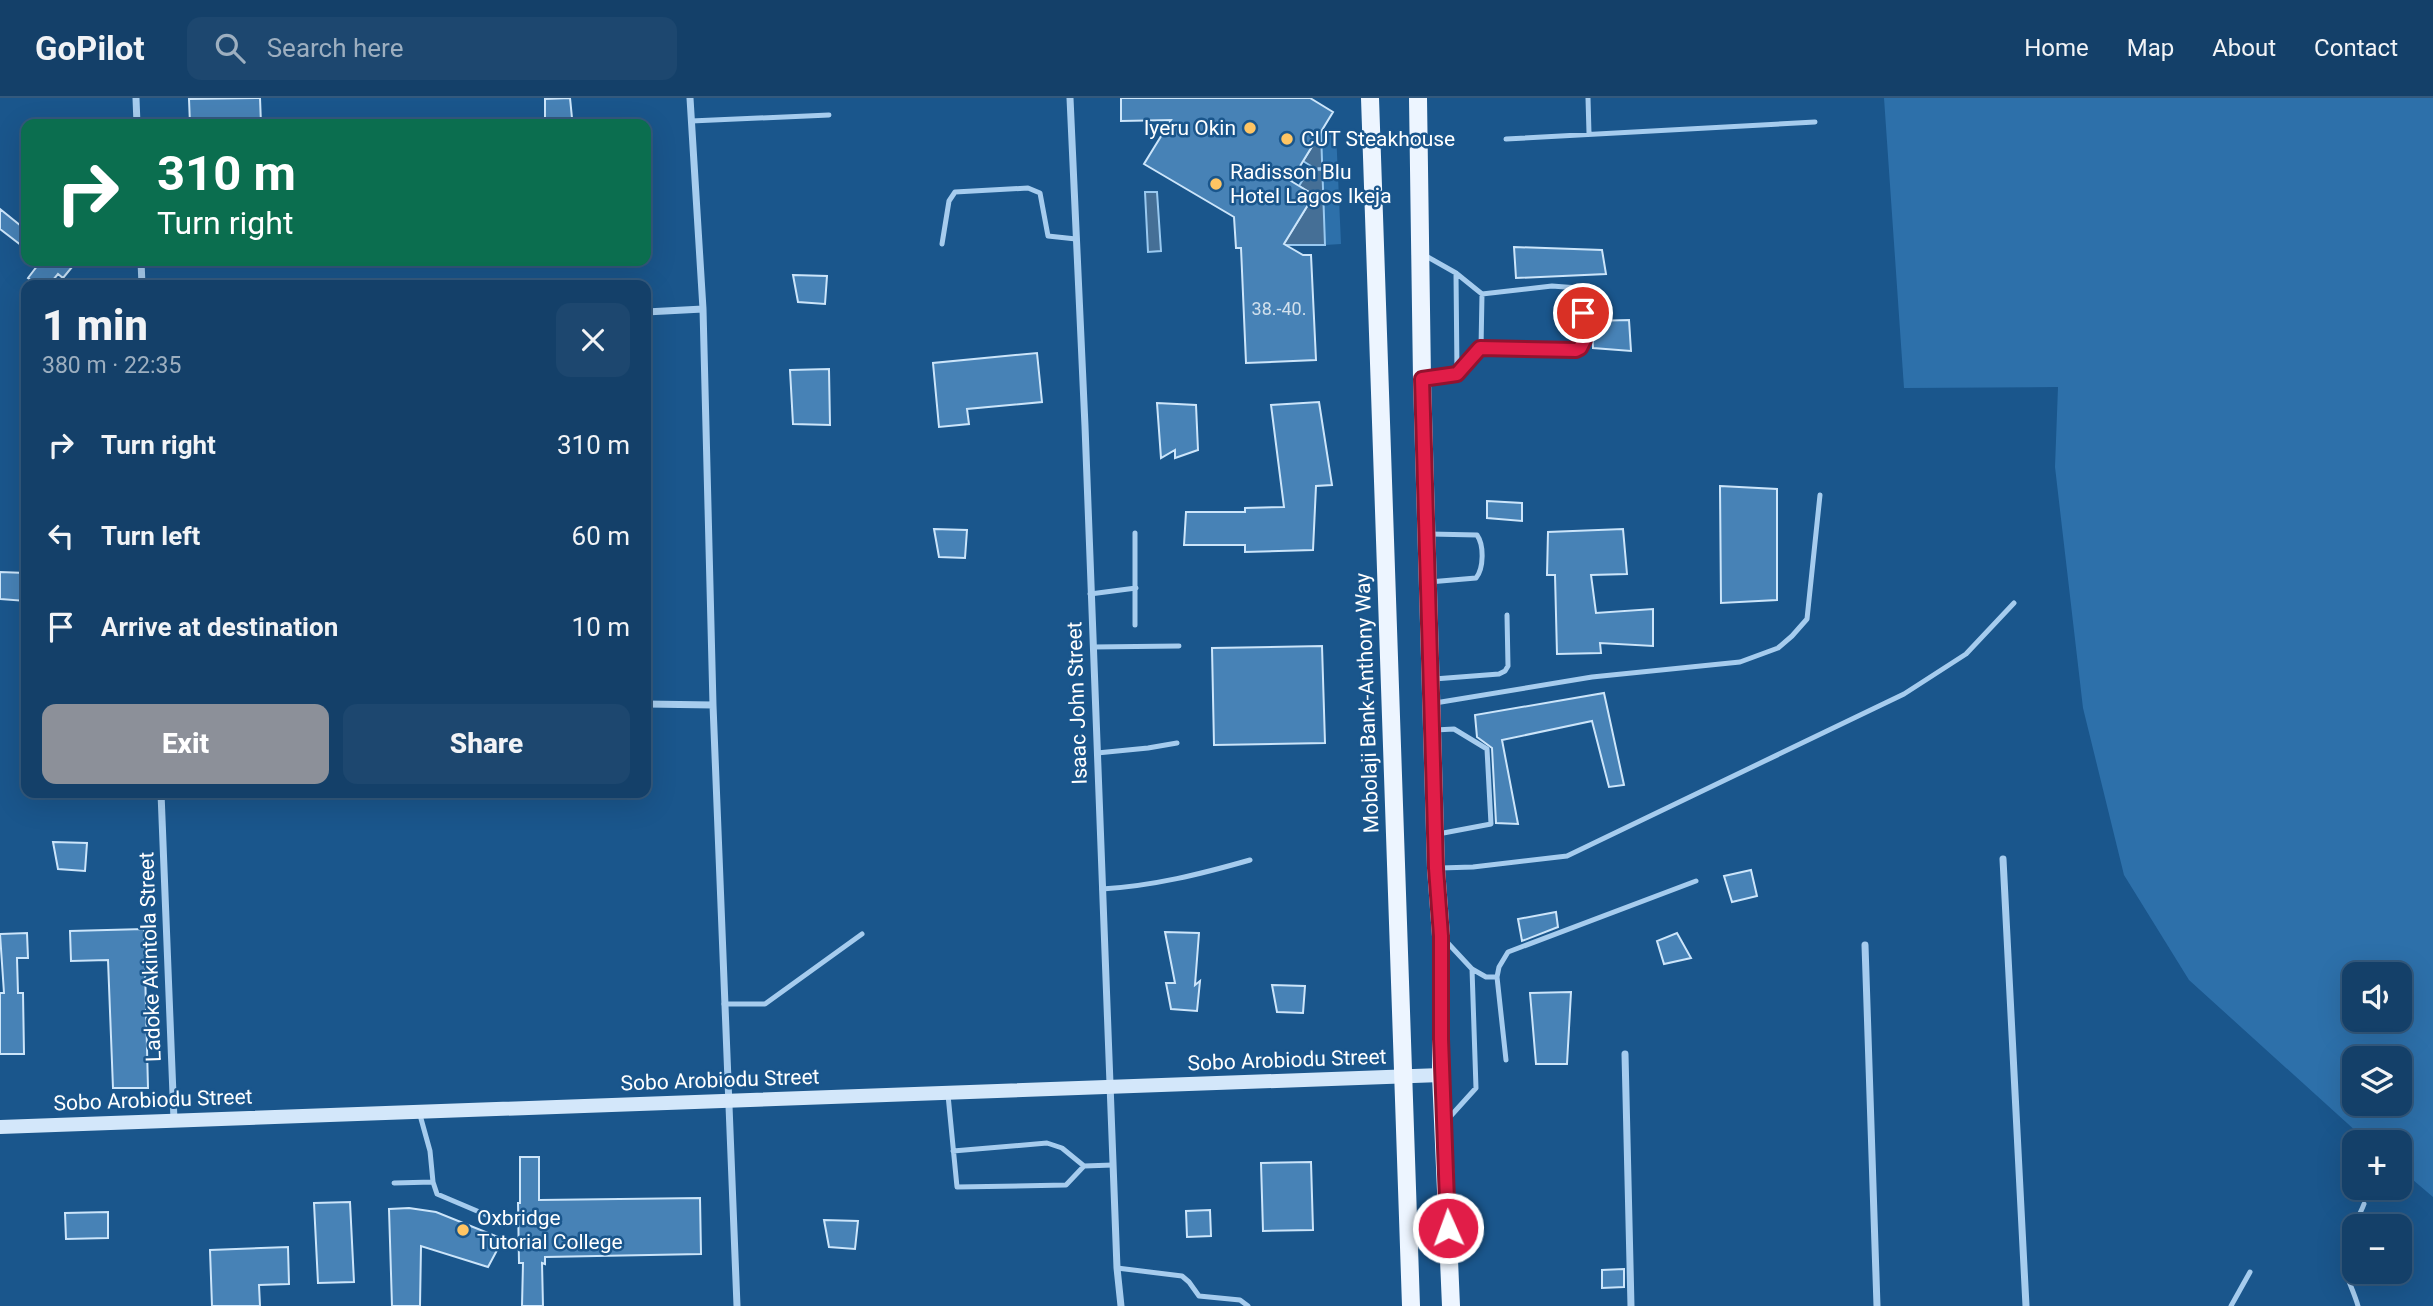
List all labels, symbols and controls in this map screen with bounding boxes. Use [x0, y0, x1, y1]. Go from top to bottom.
search box [187, 17, 677, 80]
text: GoPilot [35, 29, 145, 68]
icon: search [211, 29, 249, 67]
text: Search here [267, 33, 403, 63]
text: Home [2024, 34, 2089, 62]
text: Map [2127, 34, 2174, 62]
text: About [2212, 34, 2276, 62]
text: Contact [2314, 34, 2398, 62]
place label: Iyeru Okin [1144, 116, 1236, 140]
marker: Iyeru Okin [1242, 120, 1258, 136]
place label: CUT Steakhouse [1301, 127, 1455, 151]
marker: CUT Steakhouse [1279, 131, 1295, 147]
text: 310 m [157, 145, 296, 202]
icon: right [42, 147, 133, 238]
place label: Radisson Blu Hotel Lagos Ikeja [1230, 160, 1392, 208]
marker: Radisson Blu Hotel Lagos Ikeja [1208, 176, 1224, 192]
text: Turn right [157, 204, 293, 242]
pin [1553, 283, 1613, 343]
icon: arrive [1564, 294, 1602, 332]
house number: 38.-40. [1252, 298, 1306, 319]
text: 1 min [42, 301, 148, 350]
button: close [556, 303, 630, 377]
text: 380 m · 22:35 [42, 352, 181, 379]
icon: right [42, 426, 80, 464]
text: Turn right [101, 430, 216, 460]
text: 310 m [557, 430, 630, 460]
icon: left [42, 517, 80, 555]
text: Turn left [101, 521, 200, 551]
text: 60 m [572, 521, 630, 551]
street label: Mobolaji Bank-Anthony Way [1350, 572, 1384, 834]
icon: arrive [42, 608, 80, 646]
text: Arrive at destination [101, 612, 338, 642]
text: 10 m [572, 612, 630, 642]
street label: Isaac John Street [1062, 621, 1092, 785]
button: Exit [42, 704, 329, 784]
button: Share [343, 704, 630, 784]
street label: Ladoke Akintola Street [134, 851, 166, 1062]
map controls [2342, 962, 2412, 1284]
button: sound [2342, 962, 2412, 1032]
street label: Sobo Arobiodu Street [1187, 1045, 1387, 1075]
button: layers [2342, 1046, 2412, 1116]
street label: Sobo Arobiodu Street [620, 1065, 820, 1095]
street label: Sobo Arobiodu Street [53, 1085, 253, 1115]
button: + [2342, 1130, 2412, 1200]
position arrow [1411, 1191, 1485, 1265]
place label: Oxbridge Tutorial College [477, 1206, 623, 1254]
button: − [2342, 1214, 2412, 1284]
marker: Oxbridge Tutorial College [455, 1222, 471, 1238]

